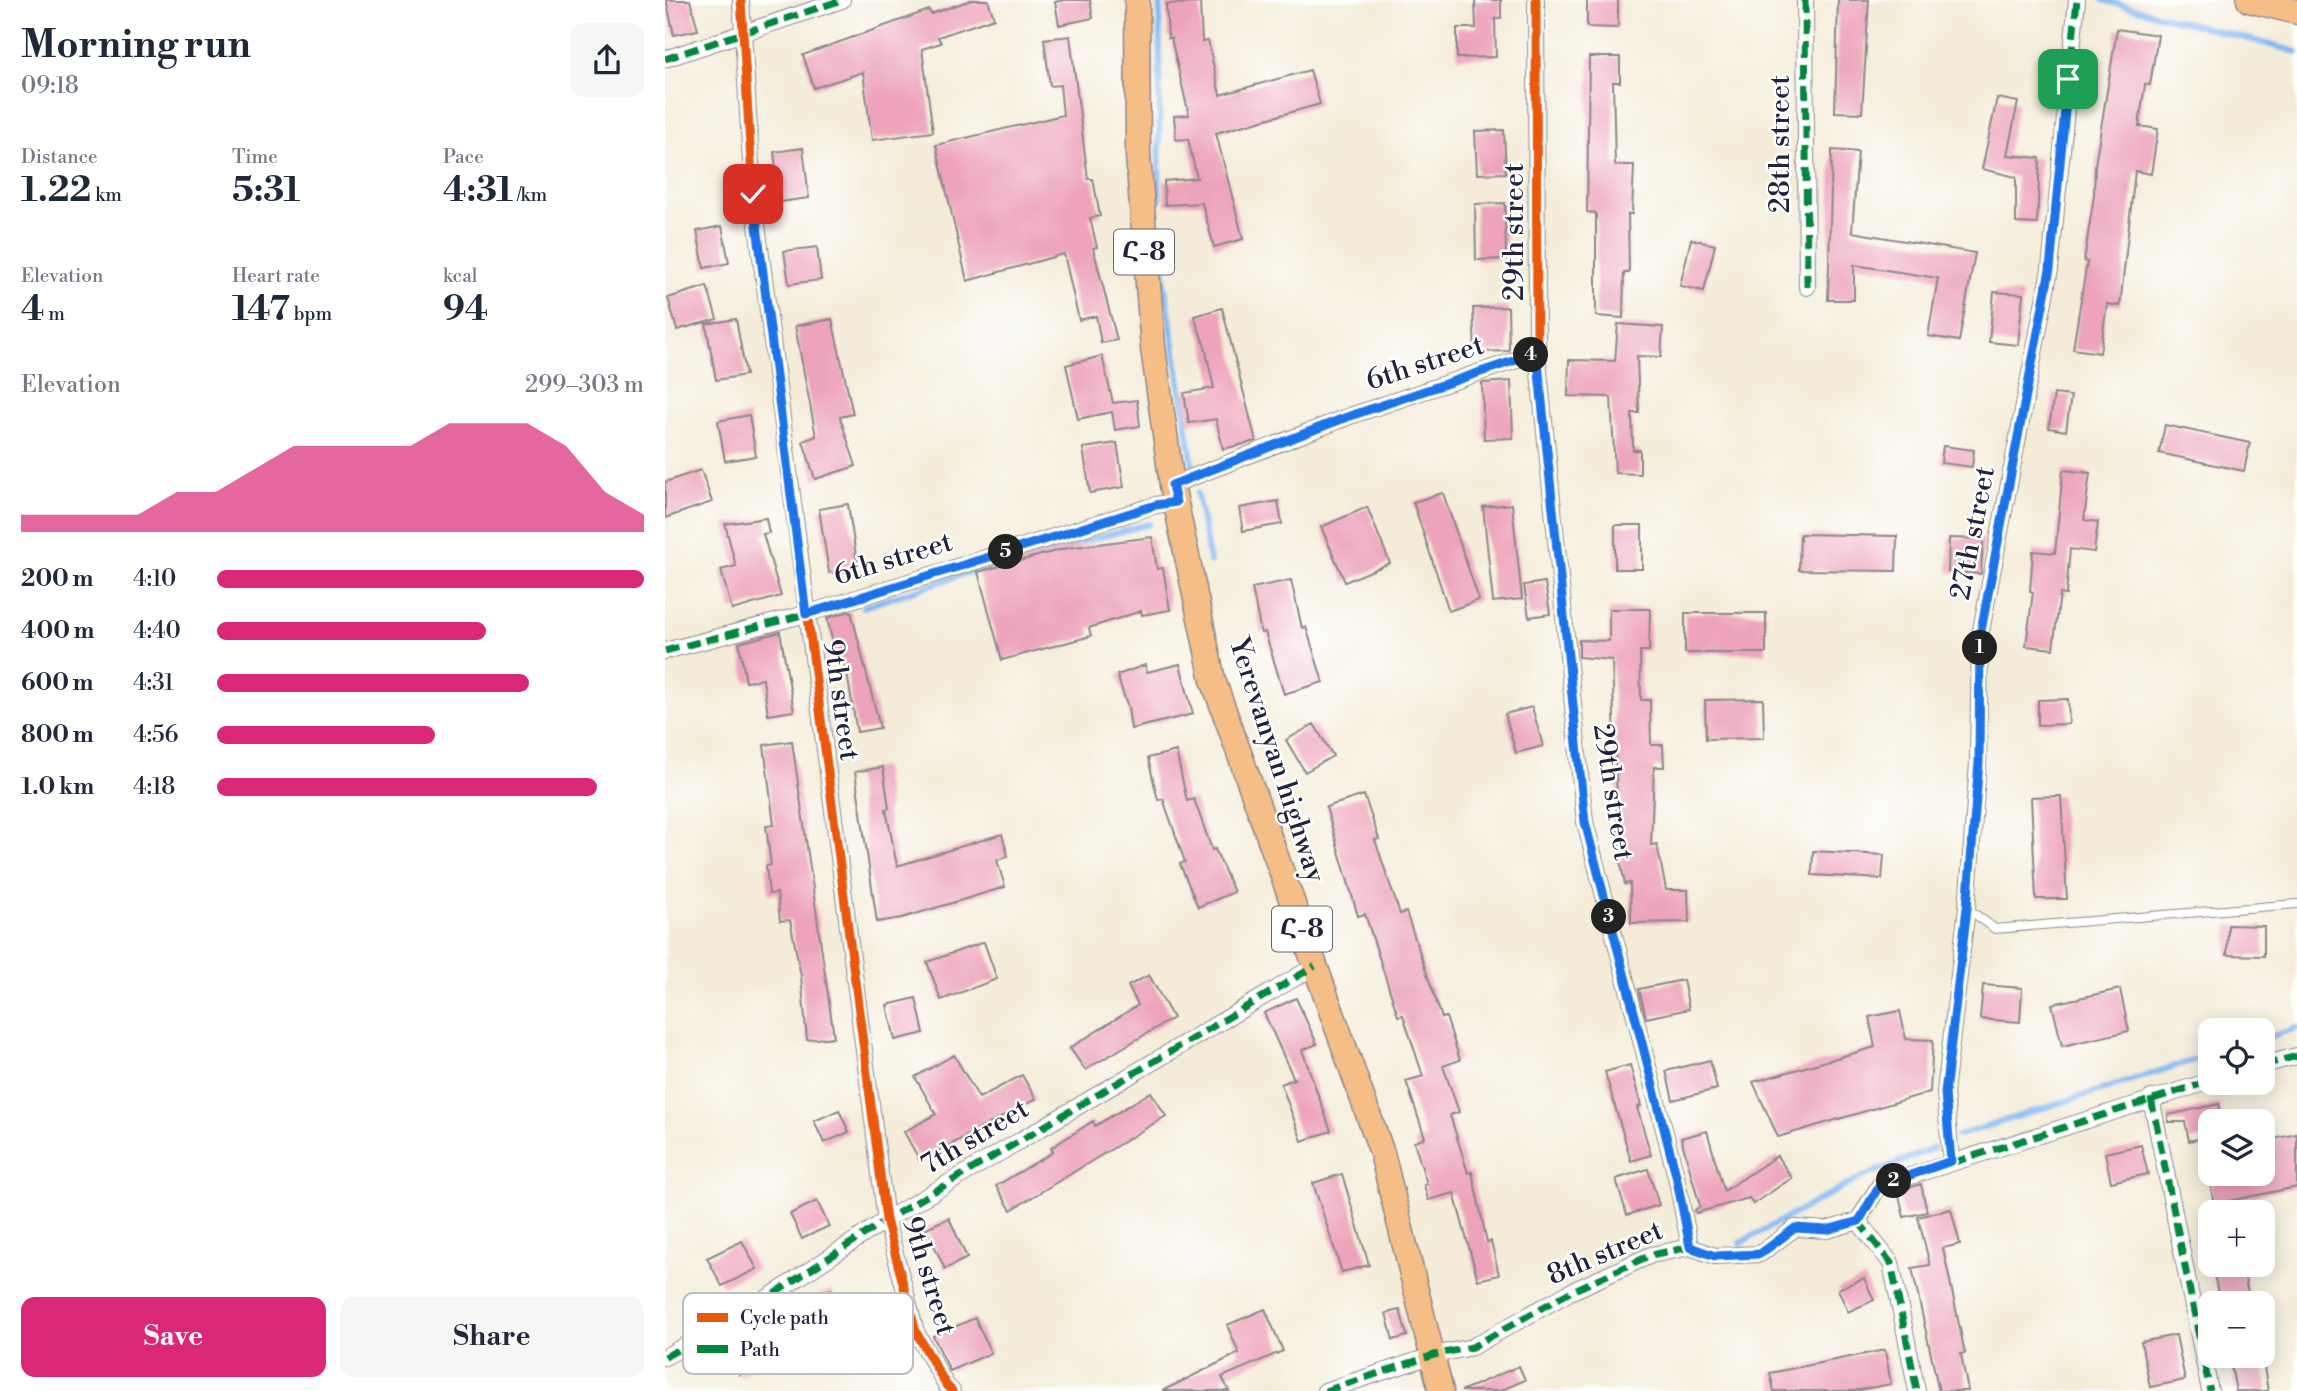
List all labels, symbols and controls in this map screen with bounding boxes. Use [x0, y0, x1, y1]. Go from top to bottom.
text: Morning run [21, 22, 251, 69]
button: share [570, 23, 644, 97]
pin [2038, 49, 2098, 109]
icon: arrive [2049, 60, 2087, 98]
text: 09:18 [21, 72, 79, 100]
street label: 28th street [1763, 75, 1798, 213]
text: Distance [21, 145, 98, 169]
text: Time [232, 145, 278, 169]
text: Pace [443, 145, 484, 169]
street label: 29th street [1497, 163, 1532, 301]
pin [723, 164, 783, 224]
text: 1.22 [21, 169, 91, 212]
text: 5:31 [232, 169, 300, 212]
text: 4:31 [443, 169, 513, 212]
icon: check [734, 175, 772, 213]
text: km [91, 183, 122, 207]
text: /km [513, 183, 547, 207]
road number: Հ-8 [1114, 230, 1174, 274]
text: Elevation [21, 264, 103, 288]
text: Heart rate [232, 264, 320, 288]
text: kcal [443, 264, 477, 288]
text: 4 [21, 288, 44, 331]
text: 147 [232, 288, 290, 331]
text: 94 [443, 288, 488, 331]
text: m [44, 302, 65, 326]
text: bpm [290, 302, 332, 326]
street label: 6th street [1362, 327, 1489, 399]
pin: 4 [1513, 338, 1549, 372]
text: 4 [1524, 342, 1537, 366]
text: Elevation [21, 371, 121, 399]
text: 299–303 m [525, 371, 644, 399]
street label: 27th street [1943, 463, 2003, 603]
street label: 6th street [829, 524, 957, 594]
pin: 5 [989, 534, 1023, 570]
text: 5 [1000, 539, 1011, 563]
text: 200 m [21, 565, 93, 593]
text: 4:10 [133, 565, 176, 593]
text: 400 m [21, 617, 94, 645]
text: 4:40 [133, 617, 181, 645]
pin: 1 [1963, 630, 1997, 666]
street label: Yerevanyan highway [1220, 631, 1333, 887]
text: 1 [1975, 635, 1984, 659]
street label: 9th street [815, 637, 867, 763]
text: 600 m [21, 669, 94, 697]
text: 4:31 [133, 669, 174, 697]
text: 800 m [21, 721, 94, 749]
text: 4:56 [133, 721, 179, 749]
street label: 29th street [1585, 721, 1641, 863]
text: 1.0 km [21, 773, 94, 801]
text: 4:18 [133, 773, 175, 801]
pin: 3 [1591, 900, 1627, 934]
text: 3 [1603, 904, 1614, 928]
road number: Հ-8 [1272, 906, 1332, 952]
map controls [2198, 1018, 2275, 1368]
button: locate [2198, 1018, 2275, 1095]
street label: 7th street [915, 1091, 1035, 1183]
button: layers [2198, 1109, 2275, 1186]
pin: 2 [1877, 1164, 1911, 1198]
text: 2 [1888, 1168, 1899, 1192]
button: + [2198, 1200, 2275, 1277]
street label: 9th street [894, 1212, 964, 1340]
street label: 8th street [1542, 1213, 1668, 1293]
button: − [2198, 1291, 2275, 1368]
legend [683, 1293, 913, 1374]
button: Save [21, 1297, 326, 1377]
button: Share [340, 1297, 644, 1377]
text: Cycle path [740, 1306, 829, 1330]
text: Path [740, 1338, 780, 1362]

